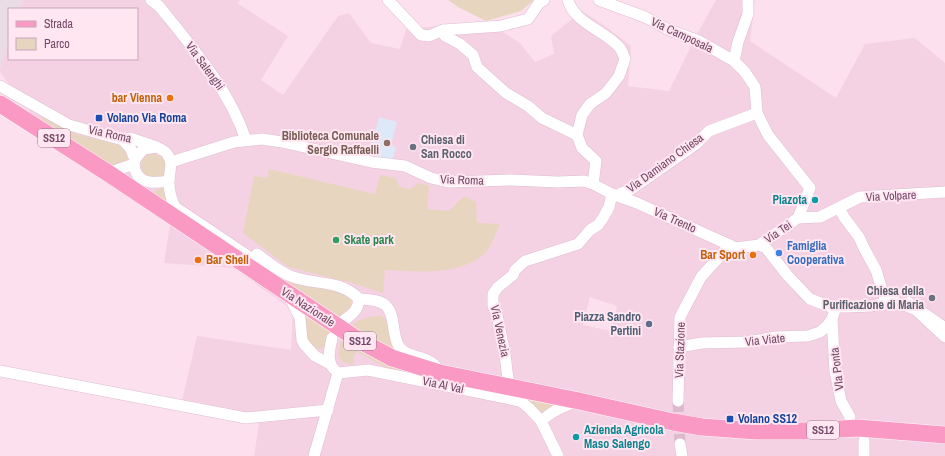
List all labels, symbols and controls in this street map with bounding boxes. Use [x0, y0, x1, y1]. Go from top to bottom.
legend [8, 8, 138, 60]
street label: Via Camposala [648, 14, 716, 57]
text: Strada [44, 16, 74, 32]
text: Parco [44, 36, 70, 52]
street label: Via Salenghi [182, 39, 228, 93]
place label: bar Vienna [112, 90, 163, 106]
marker: bar Vienna [165, 93, 175, 103]
place label: Volano Via Roma [107, 110, 187, 126]
marker: Volano Via Roma [94, 113, 104, 123]
street label: Via Roma [87, 121, 134, 147]
place label: Biblioteca Comunale Sergio Raffaelli [282, 128, 380, 158]
road number: SS12 [38, 129, 70, 147]
street label: Via Damiano Chiesa [623, 129, 707, 196]
place label: Chiesa di San Rocco [421, 132, 472, 162]
marker: Biblioteca Comunale Sergio Raffaelli [382, 138, 392, 148]
marker: Chiesa di San Rocco [408, 142, 418, 152]
street label: Via Roma [440, 171, 485, 189]
street label: Via Volpare [865, 187, 917, 205]
place label: Piazota [773, 192, 808, 208]
marker: Piazota [810, 195, 820, 205]
street label: Via Trento [651, 203, 699, 237]
street label: Via Tei [761, 217, 795, 247]
place label: Skate park [344, 232, 394, 248]
marker: Skate park [331, 235, 341, 245]
place label: Famiglia Cooperativa [787, 238, 844, 268]
place label: Bar Sport [700, 247, 746, 263]
marker: Famiglia Cooperativa [774, 248, 784, 258]
marker: Bar Sport [748, 250, 758, 260]
place label: Bar Shell [206, 252, 249, 268]
marker: Bar Shell [193, 255, 203, 265]
place label: Chiesa della Purificazione di Maria [823, 283, 925, 313]
street label: Via Nazionale [278, 284, 338, 330]
marker: Chiesa della Purificazione di Maria [927, 293, 937, 303]
street label: Via Venezia [487, 303, 513, 359]
place label: Piazza Sandro Pertini [574, 309, 641, 339]
marker: Piazza Sandro Pertini [644, 319, 654, 329]
street label: Via Stazione [671, 322, 689, 378]
street label: Via Viate [744, 330, 786, 350]
road number: SS12 [344, 332, 376, 350]
street label: VIa Ponta [826, 346, 848, 391]
street label: Via Al Val [421, 373, 465, 397]
place label: Volano SS12 [738, 411, 797, 427]
marker: Volano SS12 [725, 414, 735, 424]
road number: SS12 [807, 421, 839, 439]
place label: Azienda Agricola Maso Salengo [584, 422, 664, 452]
marker: Azienda Agricola Maso Salengo [571, 432, 581, 442]

